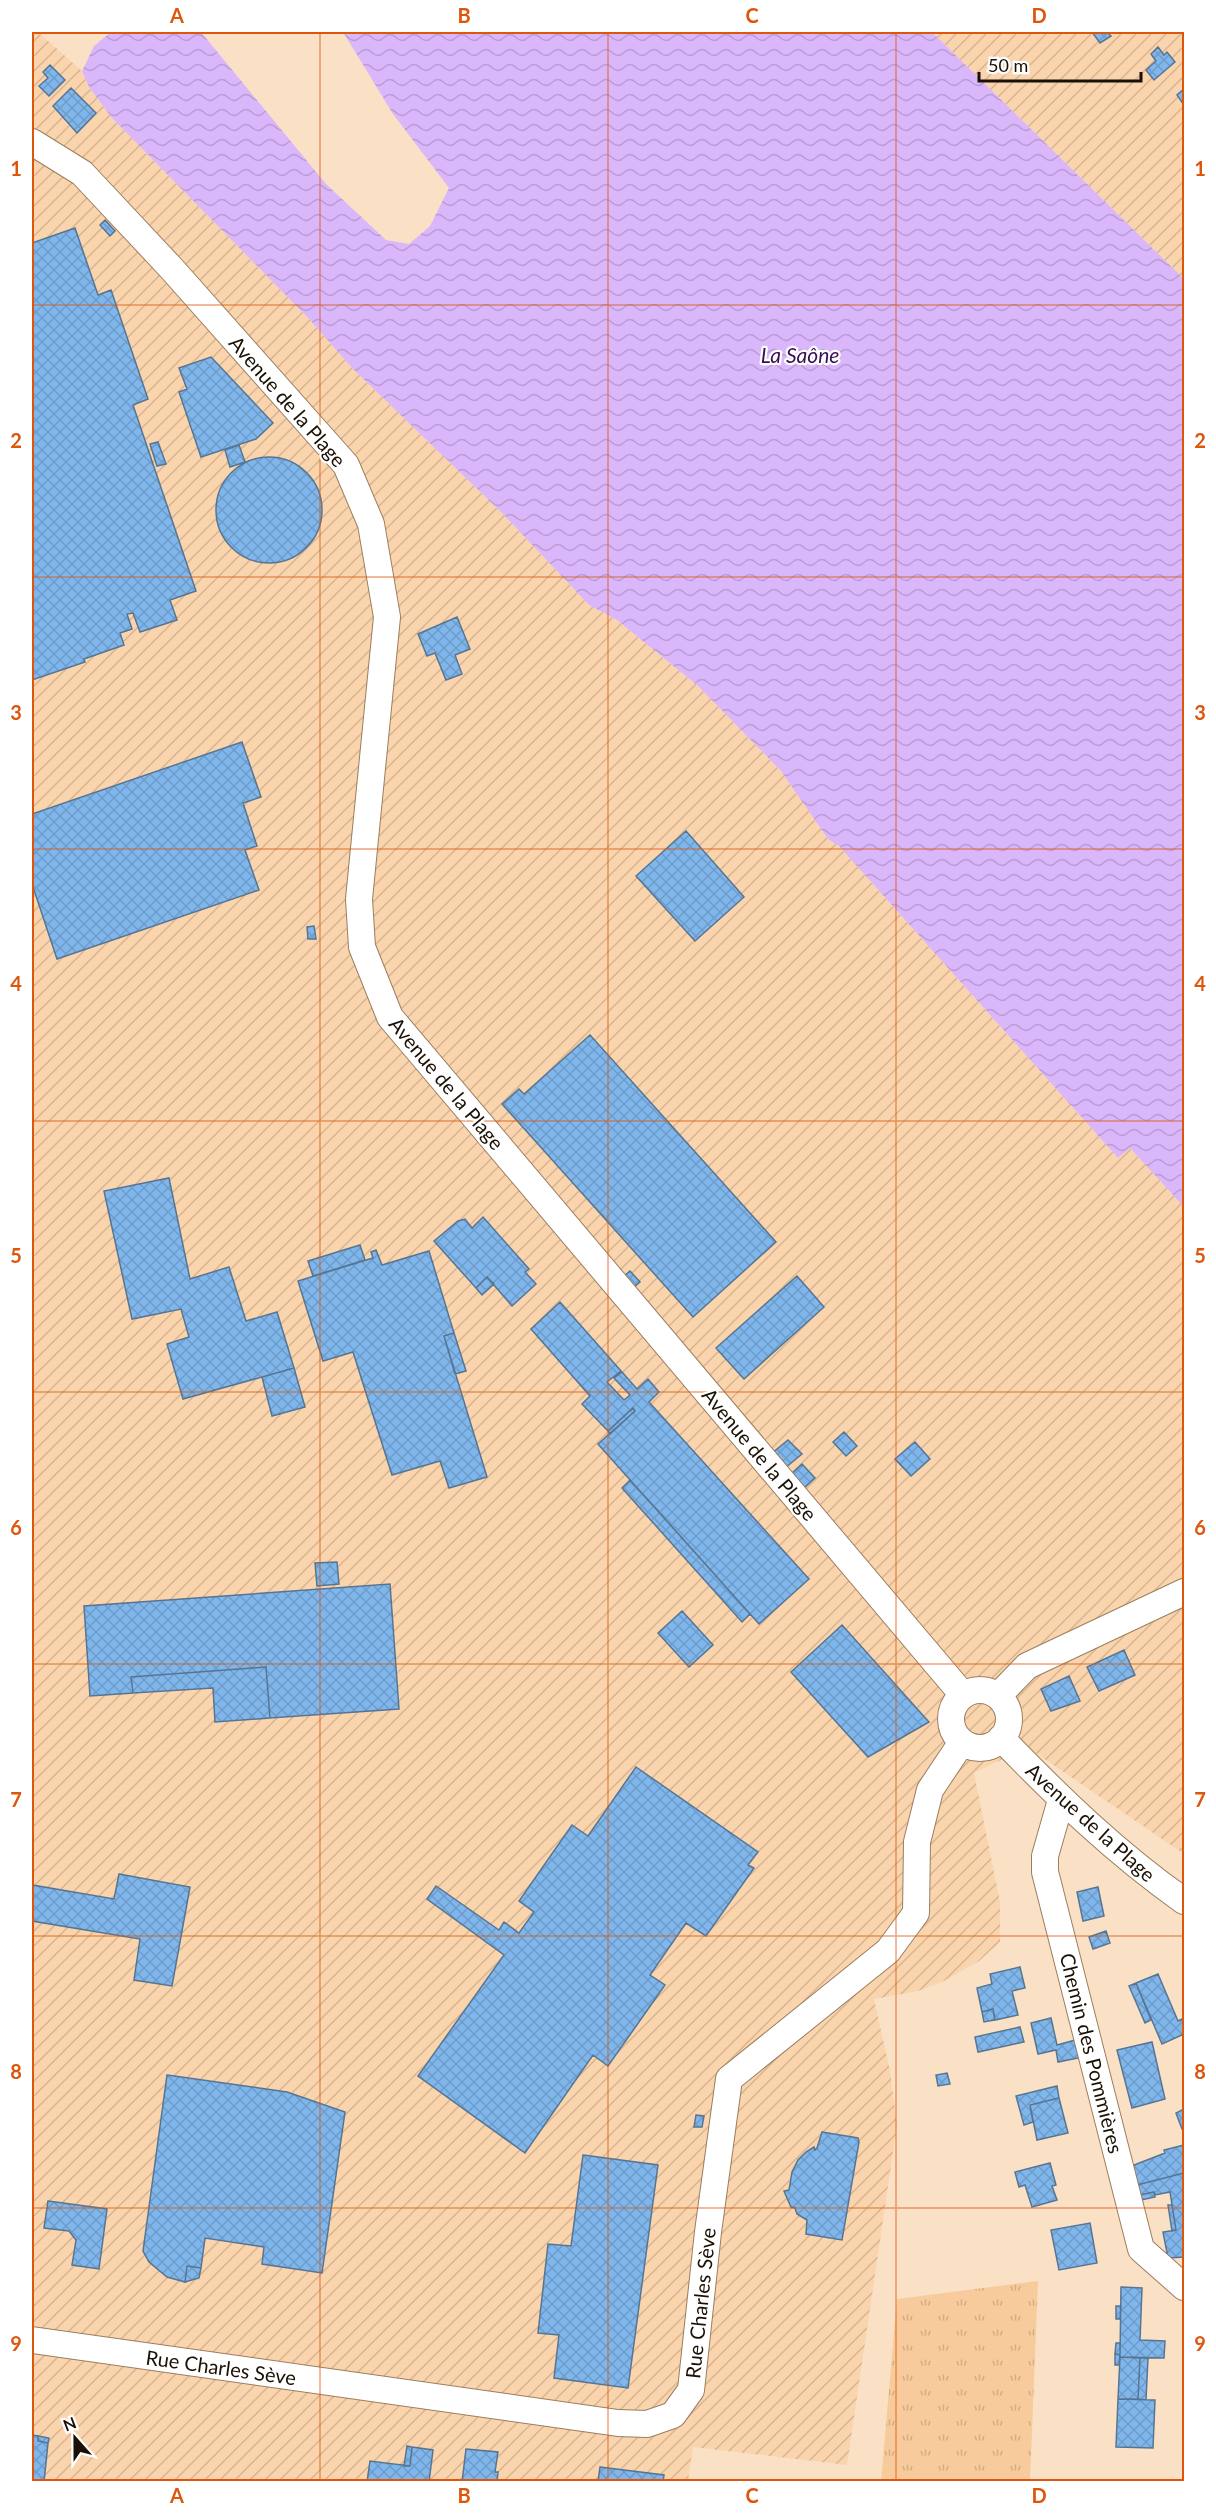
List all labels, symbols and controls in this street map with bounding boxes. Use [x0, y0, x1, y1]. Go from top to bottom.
text: A [169, 3, 184, 27]
text: B [457, 3, 471, 27]
text: C [745, 3, 759, 27]
text: D [1031, 3, 1047, 27]
scale bar [979, 45, 1141, 83]
text: 50 m [988, 54, 1028, 76]
text: 1 [10, 156, 22, 180]
text: 1 [1194, 156, 1206, 180]
street label: Avenue de la Plage [225, 331, 351, 471]
water label: La Saône [761, 342, 839, 367]
text: 2 [10, 428, 22, 452]
text: 2 [1194, 428, 1206, 452]
text: 3 [10, 700, 22, 724]
text: 3 [1194, 700, 1206, 724]
text: 4 [10, 971, 22, 995]
text: 4 [1194, 971, 1206, 995]
street label: Avenue de la Plage [385, 1012, 509, 1154]
text: 5 [10, 1243, 22, 1267]
text: 5 [1194, 1243, 1206, 1267]
street label: Avenue de la Plage [698, 1383, 822, 1525]
text: 6 [10, 1515, 22, 1539]
text: 6 [1194, 1515, 1206, 1539]
street label: Avenue de la Plage [1022, 1758, 1160, 1886]
text: 7 [10, 1787, 22, 1811]
text: 7 [1194, 1787, 1206, 1811]
street label: Chemin des Pommières [1056, 1950, 1128, 2156]
text: 8 [10, 2059, 22, 2083]
text: 8 [1194, 2059, 1206, 2083]
street label: Rue Charles Sève [680, 2226, 720, 2380]
text: 9 [10, 2331, 22, 2355]
text: 9 [1194, 2331, 1206, 2355]
street label: Rue Charles Sève [144, 2345, 298, 2389]
north arrow [45, 2408, 105, 2468]
text: N [60, 2412, 79, 2435]
text: A [169, 2483, 184, 2507]
text: B [457, 2483, 471, 2507]
text: C [745, 2483, 759, 2507]
text: D [1031, 2483, 1047, 2507]

